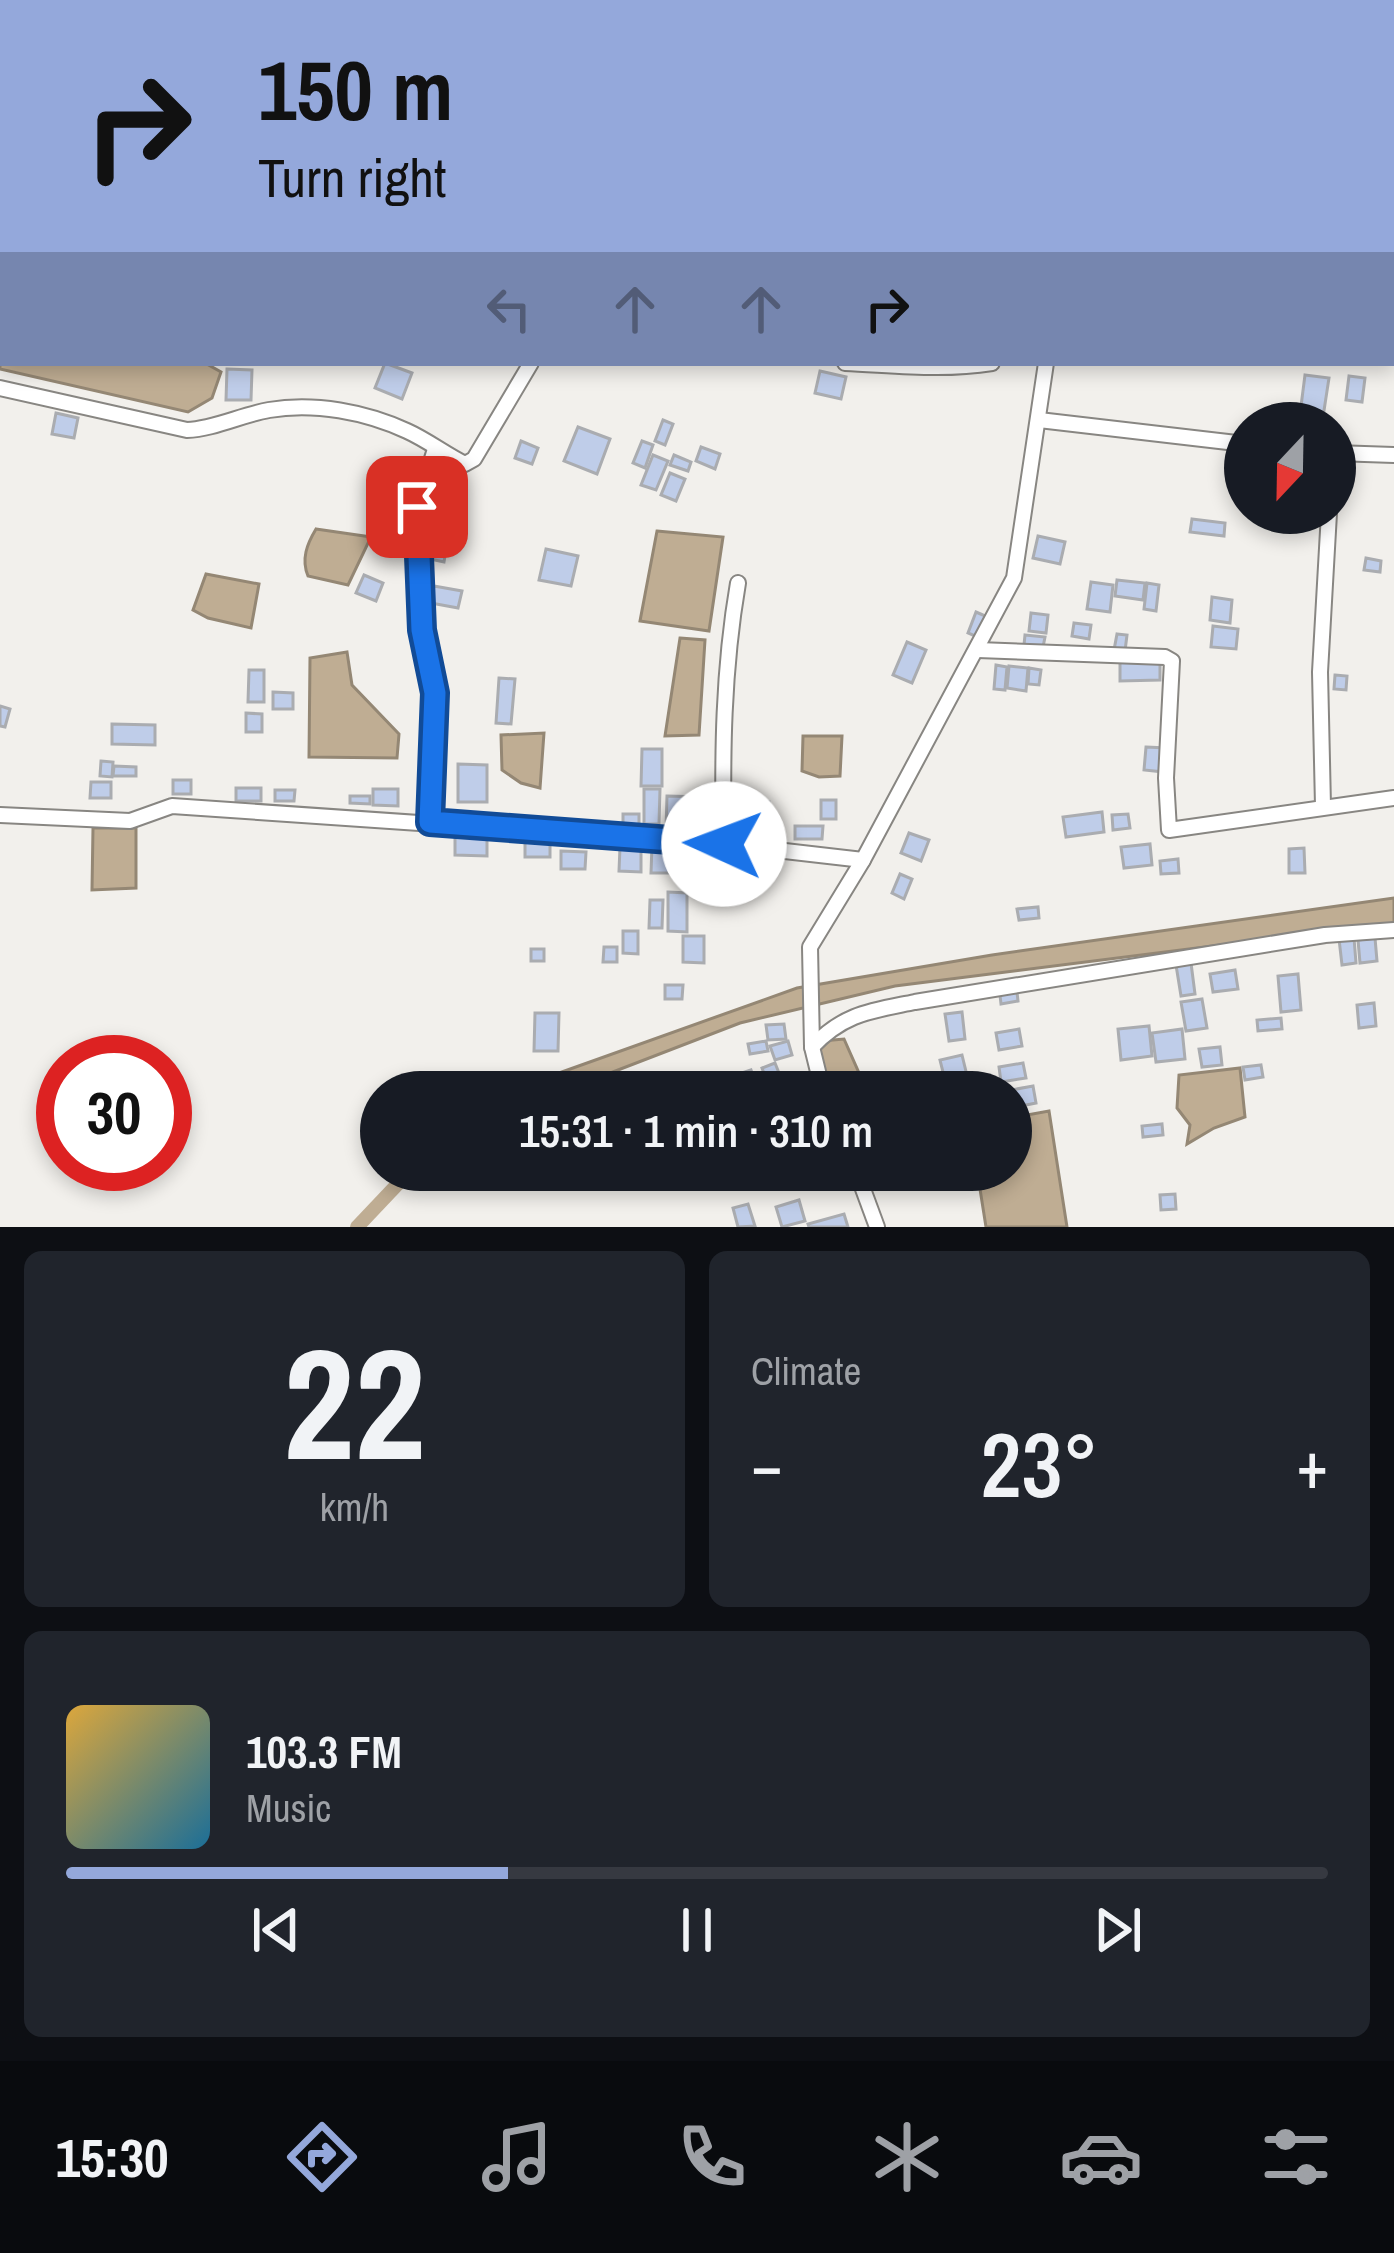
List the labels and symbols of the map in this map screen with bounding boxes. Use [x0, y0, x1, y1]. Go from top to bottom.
north arrow [1224, 402, 1356, 534]
pin [366, 456, 468, 558]
position arrow [661, 781, 787, 907]
speed limit sign: 30 [36, 1035, 192, 1191]

